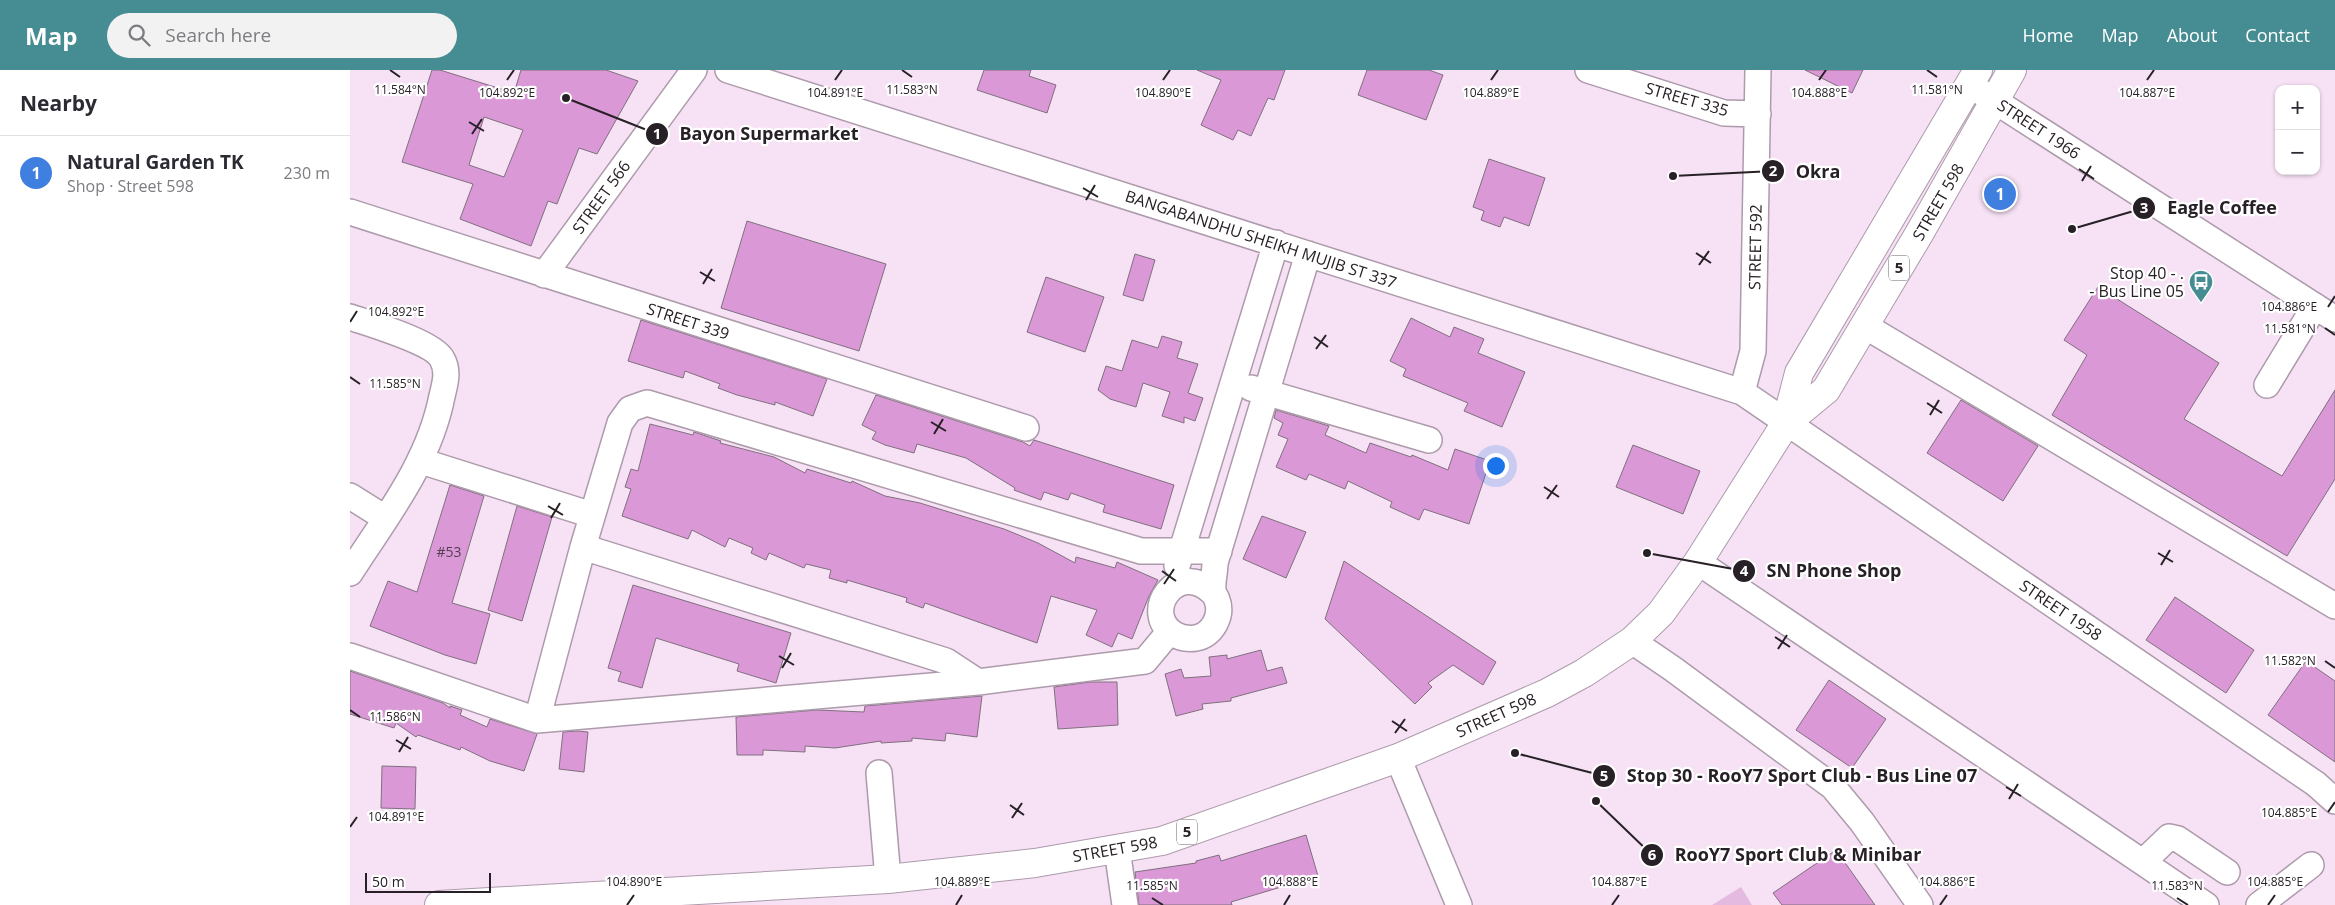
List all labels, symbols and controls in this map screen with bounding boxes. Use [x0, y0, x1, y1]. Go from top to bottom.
search box [107, 13, 457, 58]
text: Map [25, 19, 77, 52]
icon: search [125, 21, 153, 49]
text: Search here [165, 22, 271, 48]
text: Home [2023, 23, 2073, 47]
text: Map [2101, 23, 2139, 47]
text: About [2167, 23, 2217, 47]
text: Contact [2245, 23, 2310, 47]
street label: STREET 335 [1643, 77, 1731, 121]
text: 11.584°N [374, 81, 426, 98]
text: 11.583°N [886, 81, 938, 98]
text: 11.581°N [1911, 81, 1963, 98]
text: 104.892°E [479, 84, 535, 101]
text: 104.891°E [807, 84, 863, 101]
text: 104.890°E [1135, 84, 1191, 101]
text: 104.889°E [1463, 84, 1519, 101]
text: 104.888°E [1791, 84, 1847, 101]
text: 104.887°E [2119, 84, 2175, 101]
map controls [2275, 85, 2320, 175]
button: + [2275, 85, 2320, 130]
text: Nearby [20, 89, 97, 117]
street label: STREET 1966 [1993, 94, 2085, 164]
callout: Bayon Supermarket [644, 117, 869, 150]
text: Bayon Supermarket [679, 121, 859, 145]
text: 1 [653, 123, 661, 143]
button: − [2275, 130, 2320, 175]
text: Natural Garden TK [67, 149, 244, 175]
callout: Okra [1761, 155, 1850, 188]
street label: STREET 566 [567, 156, 635, 238]
text: Okra [1796, 159, 1840, 183]
street label: STREET 598 [1907, 159, 1969, 245]
text: 2 [1769, 160, 1778, 180]
text: 1 [31, 162, 41, 184]
text: 230 m [284, 162, 330, 184]
text: Shop · Street 598 [67, 175, 194, 197]
pin: 1 [1984, 175, 2016, 213]
street label: BANGABANDHU SHEIKH MUJIB ST 337 [1122, 185, 1400, 293]
callout: Eagle Coffee [2132, 191, 2287, 224]
text: Eagle Coffee [2167, 195, 2277, 219]
text: 3 [2140, 197, 2148, 217]
street label: STREET 592 [1743, 204, 1767, 290]
road number: 5 [1889, 256, 1909, 280]
place label: Stop 40 - . - Bus Line 05 [2089, 262, 2184, 302]
bus stop icon: Stop 40 - . - Bus Line 05 [2188, 269, 2214, 303]
street label: STREET 339 [644, 297, 732, 345]
text: 104.886°E [2261, 298, 2317, 315]
text: 104.892°E [368, 303, 424, 320]
text: 11.581°N [2264, 320, 2316, 337]
text: 11.585°N [369, 375, 421, 392]
your location [1483, 453, 1509, 479]
house number: #53 [436, 542, 462, 561]
callout: SN Phone Shop [1731, 554, 1911, 587]
text: SN Phone Shop [1767, 558, 1901, 582]
text: 4 [1740, 560, 1749, 580]
street label: STREET 1958 [2016, 574, 2106, 646]
text: 11.582°N [2264, 652, 2316, 669]
street label: STREET 598 [1452, 688, 1540, 742]
text: 11.586°N [369, 708, 421, 725]
callout: Stop 30 - RooY7 Sport Club - Bus Line 07 [1592, 759, 1987, 792]
text: Stop 30 - RooY7 Sport Club - Bus Line 07 [1627, 763, 1977, 787]
text: 5 [1600, 765, 1608, 785]
text: 104.885°E [2261, 804, 2317, 821]
text: 104.891°E [368, 808, 424, 825]
road number: 5 [1177, 820, 1197, 844]
street label: STREET 598 [1071, 831, 1159, 867]
callout: RooY7 Sport Club & Minibar [1640, 838, 1932, 871]
text: RooY7 Sport Club & Minibar [1675, 842, 1921, 866]
text: 6 [1648, 844, 1657, 864]
scale bar [365, 870, 491, 893]
text: 50 m [372, 872, 405, 891]
text: 104.890°E [606, 873, 662, 890]
text: 104.889°E [934, 873, 990, 890]
text: 104.888°E [1262, 873, 1318, 890]
text: 104.887°E [1591, 873, 1647, 890]
text: 104.886°E [1919, 873, 1975, 890]
text: 104.885°E [2247, 873, 2303, 890]
text: 11.585°N [1126, 877, 1178, 894]
text: 11.583°N [2151, 877, 2203, 894]

